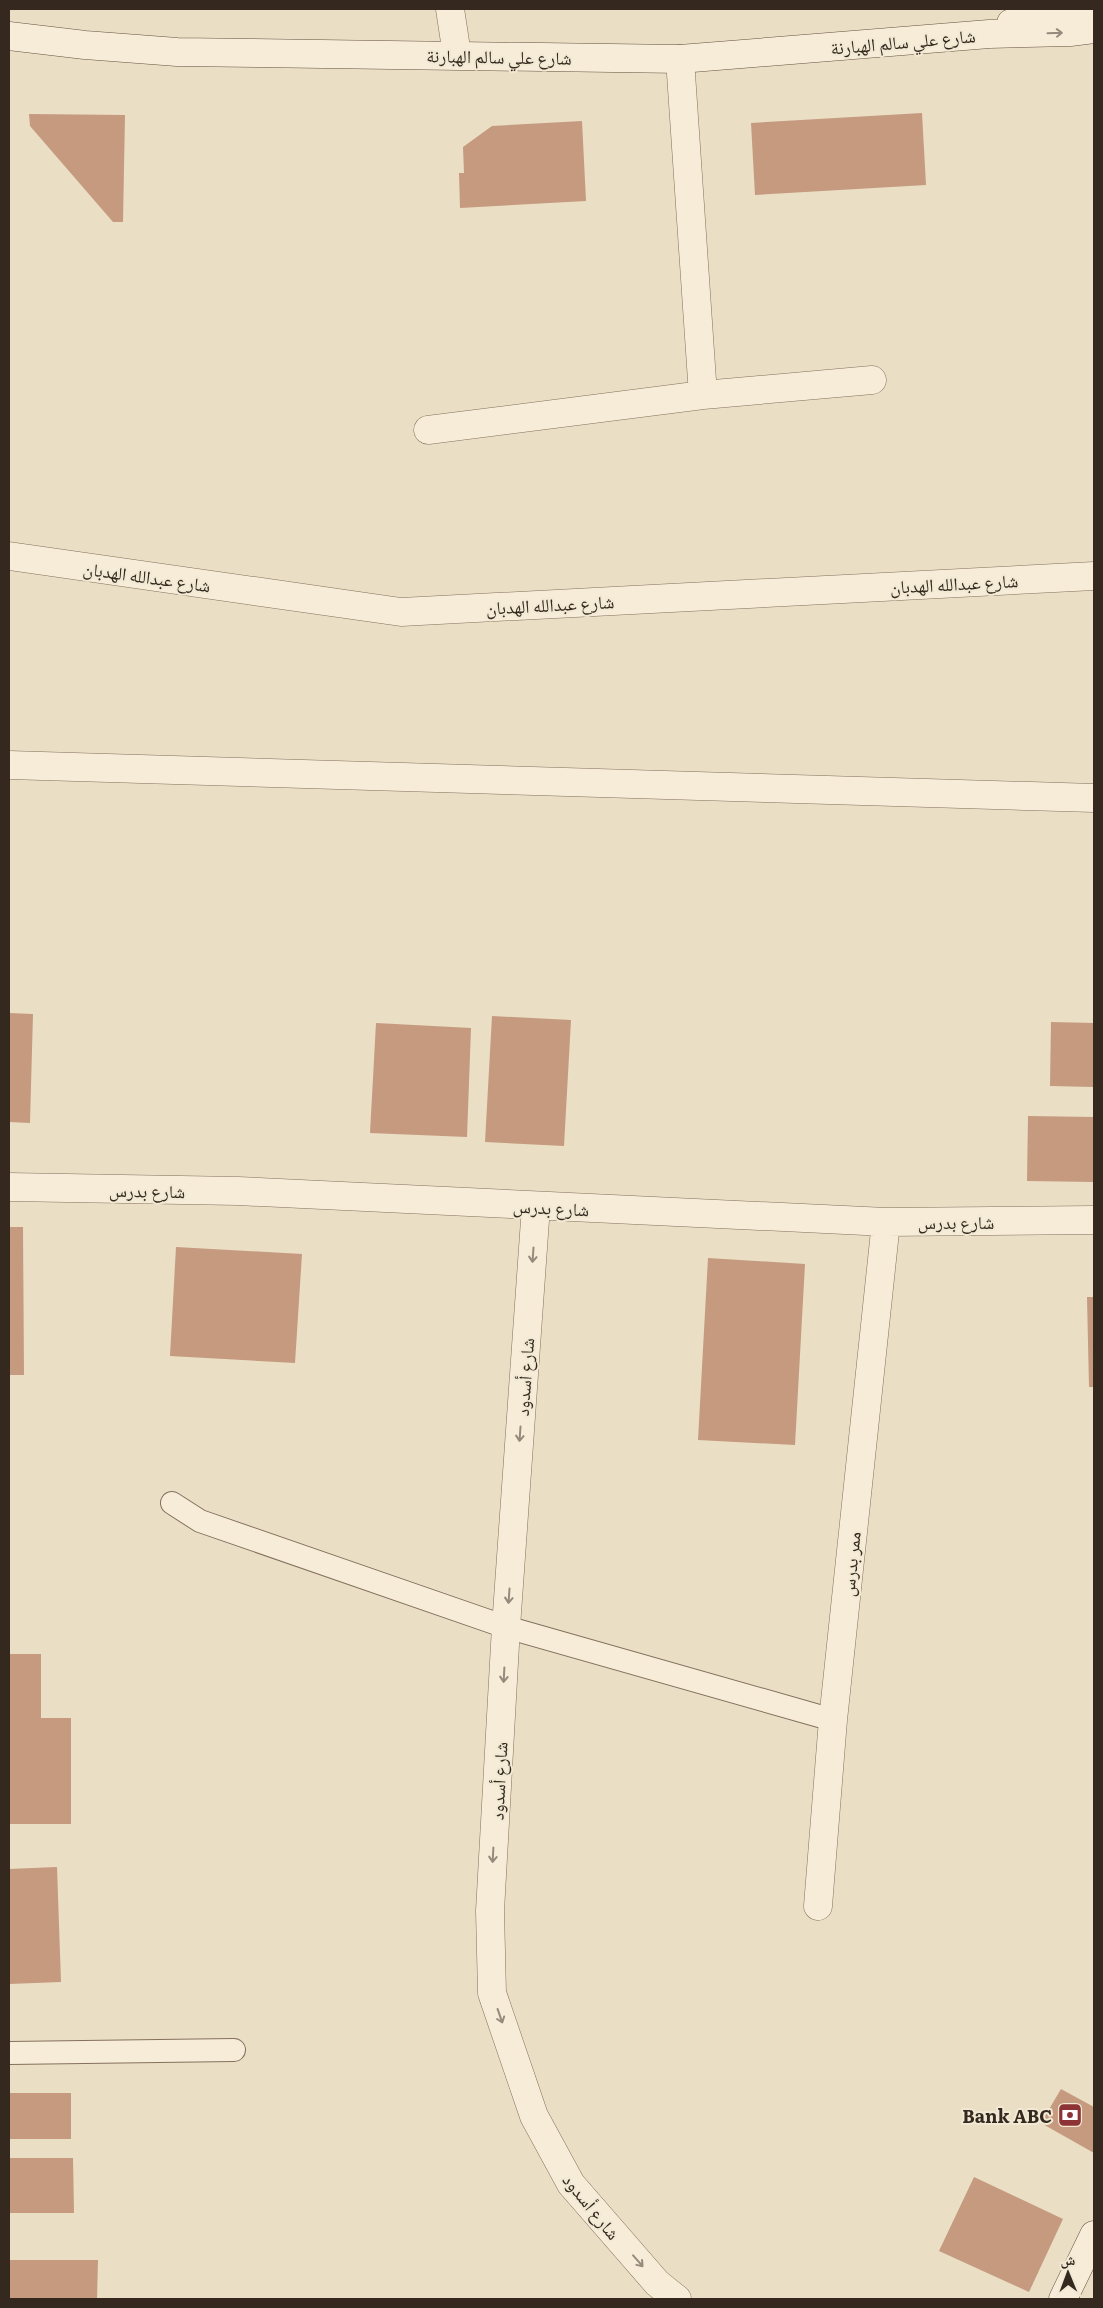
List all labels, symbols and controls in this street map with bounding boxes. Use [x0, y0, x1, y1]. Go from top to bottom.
street label: شارع علي سالم الهبارنة [829, 21, 977, 63]
one-way arrow [1047, 28, 1063, 38]
street label: شارع علي سالم الهبارنة [426, 41, 572, 73]
street label: شارع عبدالله الهدبان [82, 554, 212, 598]
street label: شارع عبدالله الهدبان [889, 566, 1019, 600]
street label: شارع عبدالله الهدبان [485, 587, 615, 621]
street label: شارع بدرس [109, 1176, 185, 1204]
street label: شارع بدرس [512, 1192, 590, 1222]
street label: شارع بدرس [918, 1208, 994, 1235]
one-way arrow [528, 1246, 537, 1262]
street label: شارع أسدود [508, 1337, 540, 1417]
one-way arrow [516, 1426, 525, 1442]
street label: ممر بدرس [833, 1530, 867, 1598]
one-way arrow [504, 1588, 513, 1604]
one-way arrow [499, 1667, 508, 1683]
street label: شارع أسدود [482, 1741, 514, 1821]
one-way arrow [489, 1847, 498, 1863]
one-way arrow [496, 2008, 505, 2023]
place label: Bank ABC [962, 2102, 1052, 2129]
bank icon: Bank ABC [1057, 2102, 1083, 2128]
street label: شارع أسدود [557, 2167, 627, 2245]
north arrow [1043, 2248, 1093, 2298]
text: ش [1060, 2249, 1075, 2269]
one-way arrow [632, 2255, 644, 2268]

